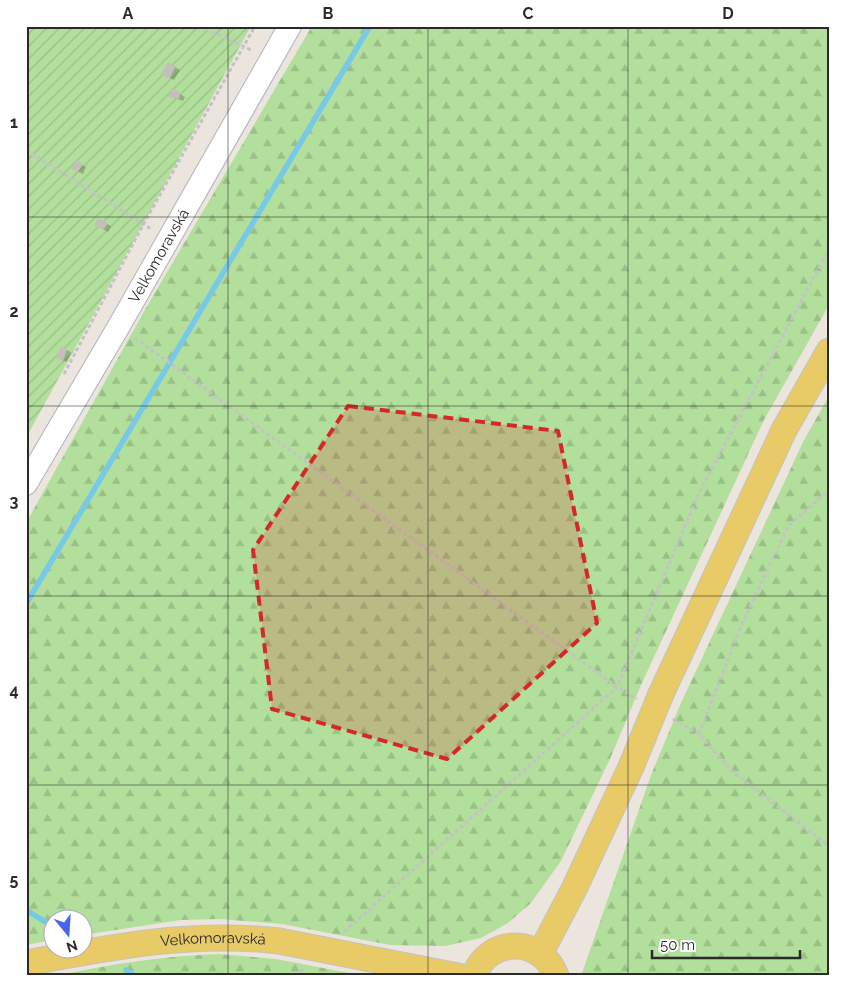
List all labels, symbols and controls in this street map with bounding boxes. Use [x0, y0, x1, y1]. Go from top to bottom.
text: A [123, 4, 134, 23]
text: B [323, 4, 334, 23]
text: C [523, 4, 534, 23]
text: D [722, 4, 734, 23]
text: 1 [10, 113, 18, 132]
street label: Velkomoravská [125, 206, 193, 306]
text: 2 [9, 302, 19, 321]
text: 3 [10, 492, 19, 511]
text: 4 [9, 681, 19, 700]
text: 5 [10, 870, 19, 889]
north arrow [42, 910, 92, 960]
scale bar [652, 927, 800, 959]
street label: Velkomoravská [160, 929, 266, 950]
text: 50 m [660, 936, 695, 954]
text: N [64, 937, 80, 956]

